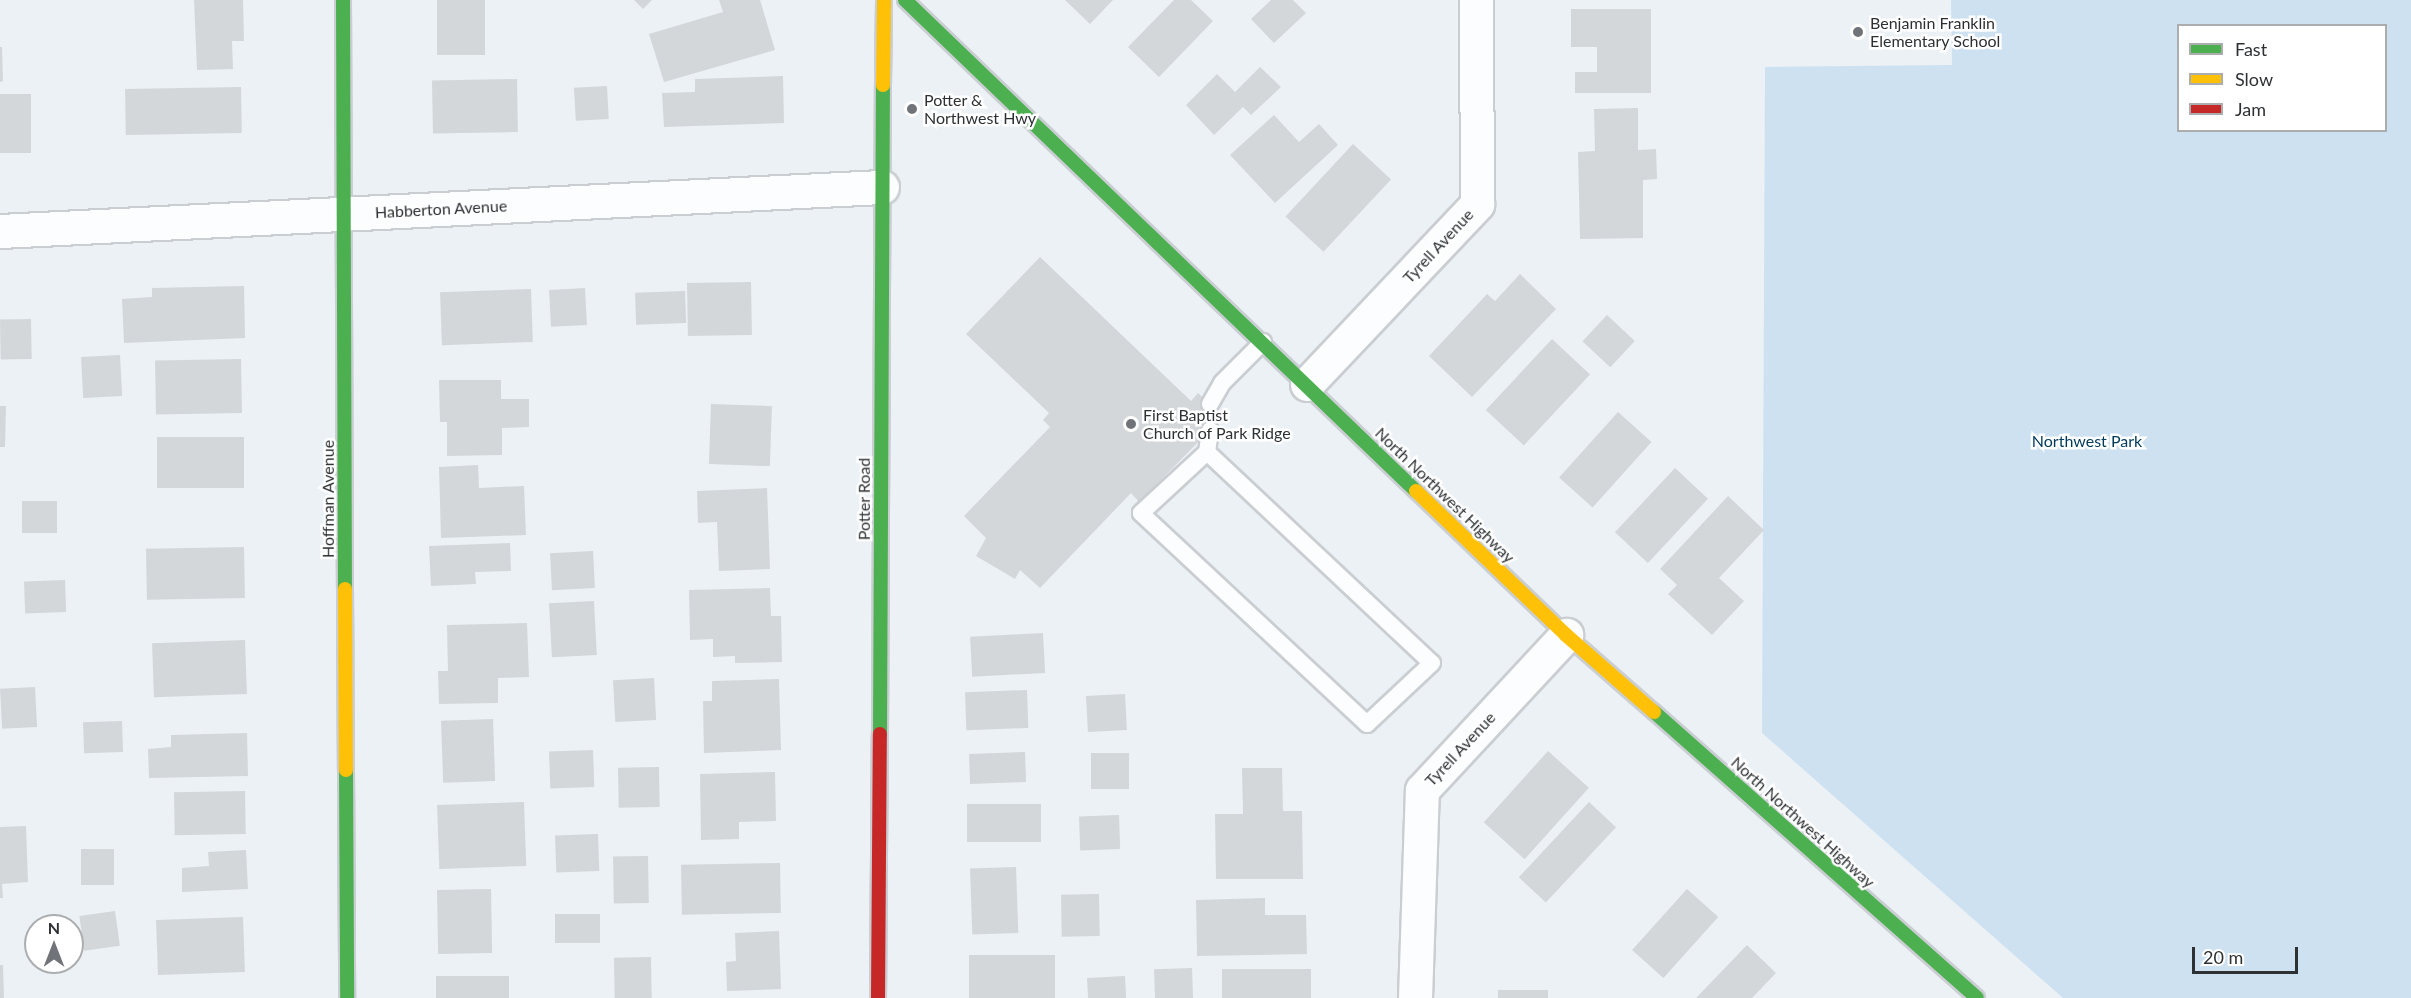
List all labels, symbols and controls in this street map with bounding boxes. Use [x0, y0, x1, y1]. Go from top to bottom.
place label: Benjamin Franklin Elementary School [1870, 13, 2001, 51]
legend [2177, 24, 2387, 132]
marker: Benjamin Franklin Elementary School [1851, 25, 1865, 39]
text: Fast [2235, 38, 2267, 60]
text: Slow [2235, 68, 2273, 90]
place label: Potter & Northwest Hwy [924, 90, 1036, 128]
text: Jam [2235, 98, 2266, 120]
marker: Potter & Northwest Hwy [905, 102, 919, 116]
street label: Habberton Avenue [374, 196, 508, 222]
street label: Tyrell Avenue [1399, 205, 1477, 287]
place label: First Baptist Church of Park Ridge [1143, 405, 1291, 443]
marker: First Baptist Church of Park Ridge [1124, 417, 1138, 431]
street label: North Northwest Highway [1371, 423, 1519, 567]
park label: Northwest Park [2032, 431, 2142, 451]
street label: Hoffman Avenue [318, 440, 338, 558]
street label: Potter Road [854, 458, 874, 540]
street label: Tyrell Avenue [1421, 708, 1499, 790]
street label: North Northwest Highway [1727, 753, 1879, 891]
north arrow [24, 914, 84, 974]
text: N [48, 918, 60, 937]
scale bar [2195, 935, 2302, 973]
text: 20 m [2203, 946, 2243, 968]

